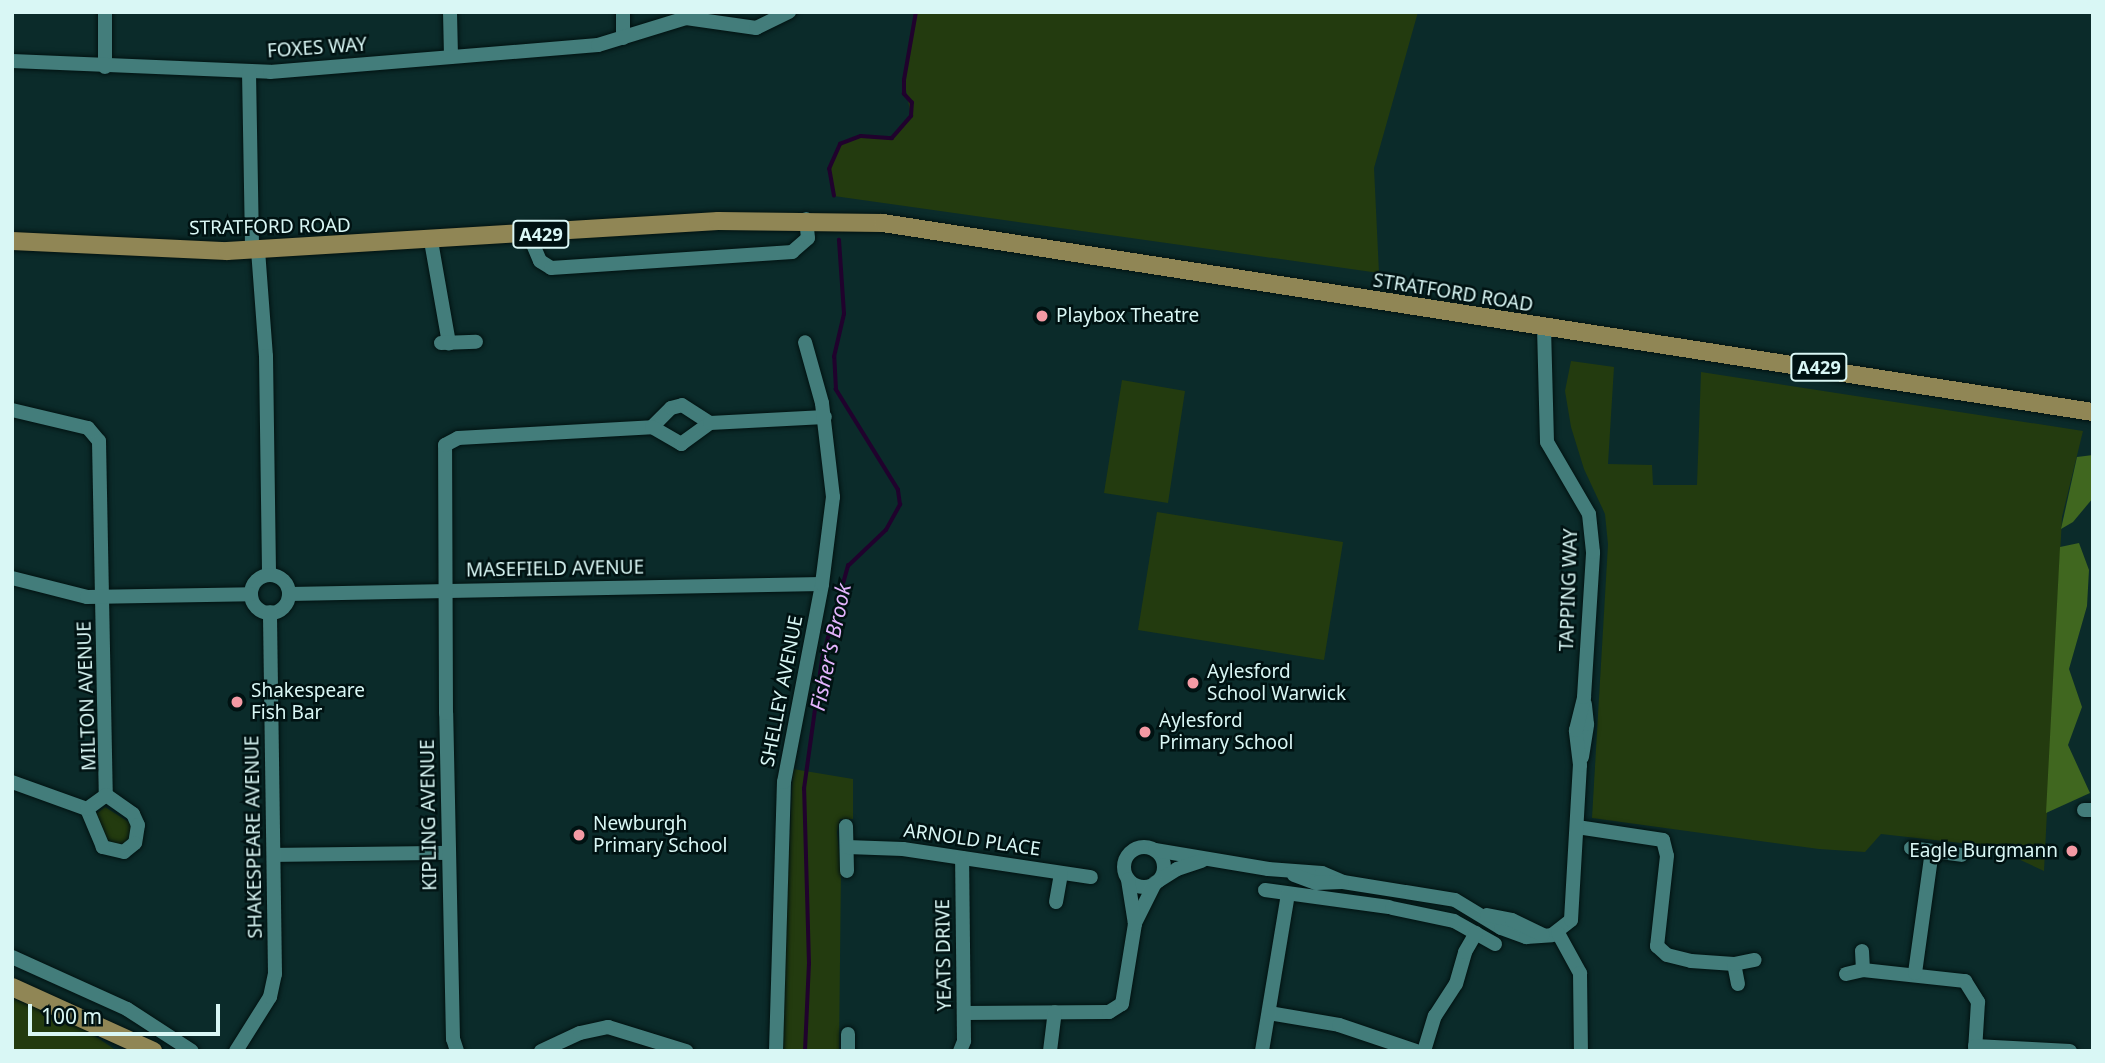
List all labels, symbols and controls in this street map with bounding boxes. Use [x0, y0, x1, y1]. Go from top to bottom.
street label: FOXES WAY [266, 33, 368, 63]
street label: STRATFORD ROAD [189, 214, 351, 240]
road number: A429 [511, 220, 571, 248]
street label: STRATFORD ROAD [1371, 269, 1535, 317]
place label: Playbox Theatre [1056, 305, 1199, 327]
marker: Playbox Theatre [1034, 308, 1050, 324]
road number: A429 [1789, 352, 1849, 382]
street label: TAPPING WAY [1555, 528, 1583, 652]
street label: MASEFIELD AVENUE [466, 556, 644, 582]
water label: Fisher's Brook [804, 581, 856, 713]
street label: SHELLEY AVENUE [756, 613, 808, 769]
street label: MILTON AVENUE [73, 621, 101, 771]
place label: Aylesford School Warwick [1207, 661, 1346, 705]
marker: Aylesford School Warwick [1185, 675, 1201, 691]
place label: Shakespeare Fish Bar [251, 680, 365, 724]
marker: Shakespeare Fish Bar [229, 694, 245, 710]
place label: Aylesford Primary School [1159, 710, 1293, 754]
marker: Aylesford Primary School [1137, 724, 1153, 740]
street label: SHAKESPEARE AVENUE [241, 735, 267, 939]
street label: KIPLING AVENUE [416, 739, 442, 891]
place label: Newburgh Primary School [593, 813, 727, 857]
street label: ARNOLD PLACE [902, 819, 1042, 861]
marker: Newburgh Primary School [571, 827, 587, 843]
place label: Eagle Burgmann [1909, 840, 2058, 862]
marker: Eagle Burgmann [2064, 843, 2080, 859]
street label: YEATS DRIVE [932, 899, 956, 1011]
scale bar [32, 990, 224, 1034]
text: 100 m [41, 1002, 102, 1030]

